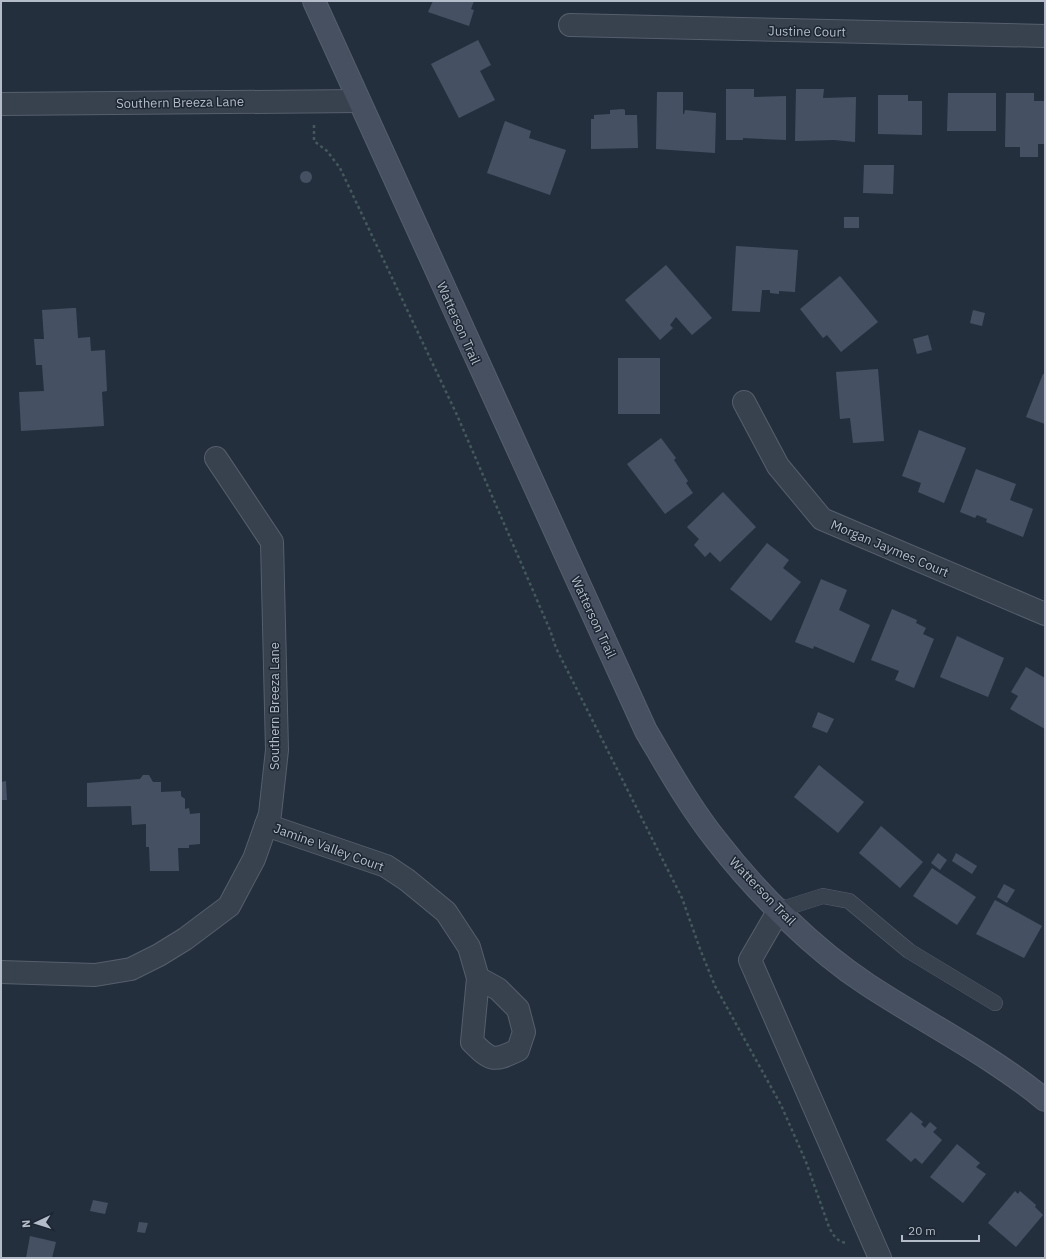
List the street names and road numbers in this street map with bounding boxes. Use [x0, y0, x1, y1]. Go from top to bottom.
street label: Justine Court [768, 22, 846, 41]
street label: Southern Breeza Lane [116, 93, 244, 112]
street label: Watterson Trail [433, 279, 485, 368]
street label: Morgan Jaymes Court [828, 516, 951, 581]
street label: Watterson Trail [567, 573, 620, 661]
street label: Southern Breeza Lane [266, 642, 283, 770]
street label: Jamine Valley Court [271, 820, 386, 875]
street label: Watterson Trail [726, 854, 800, 929]

